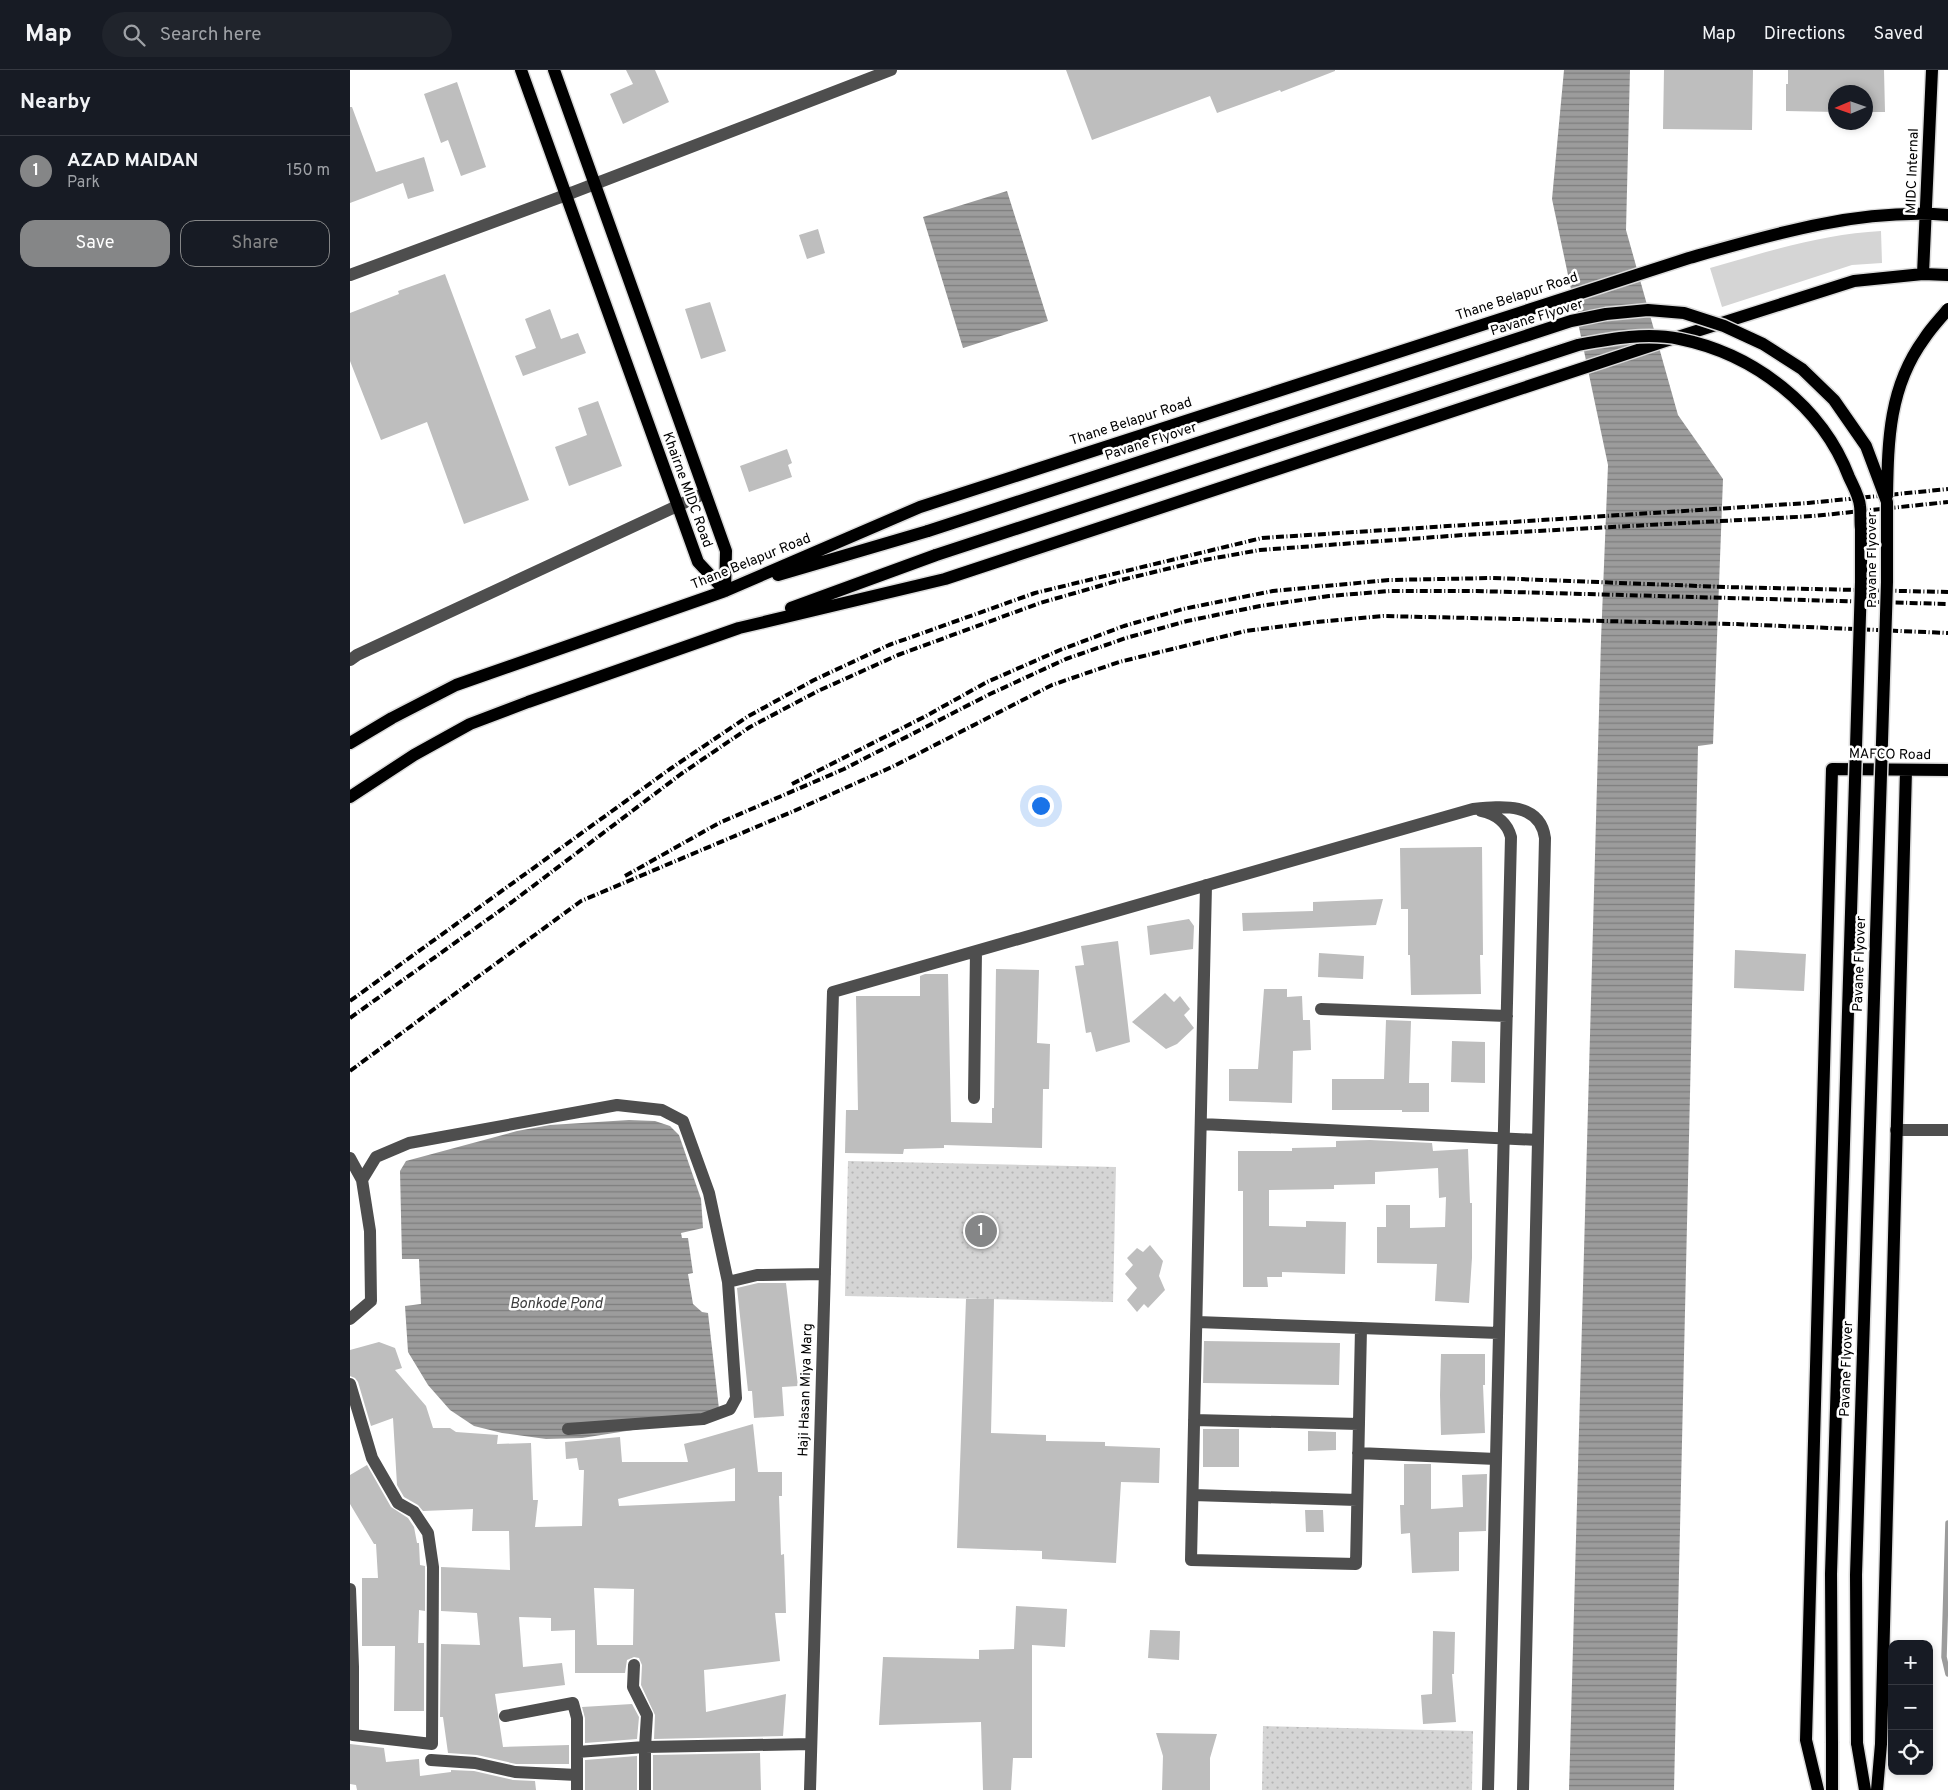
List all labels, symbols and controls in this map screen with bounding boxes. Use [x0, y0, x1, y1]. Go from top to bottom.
search box [102, 12, 452, 57]
text: Map [25, 20, 72, 50]
icon: search [120, 21, 148, 49]
text: Search here [160, 23, 261, 47]
text: Map [1702, 23, 1736, 46]
text: Directions [1764, 23, 1846, 46]
text: Saved [1874, 23, 1923, 46]
north arrow [1828, 85, 1873, 130]
text: Nearby [20, 89, 91, 116]
street label: MIDC Internal [1903, 128, 1923, 214]
text: AZAD MAIDAN [67, 149, 198, 173]
text: 1 [33, 161, 39, 181]
text: 150 m [287, 161, 330, 181]
text: Park [67, 173, 100, 193]
button: Save [20, 220, 170, 267]
button: Share [180, 220, 330, 267]
street label: Thane Belapur Road [1454, 269, 1580, 325]
street label: Pavane Flyover [1489, 296, 1586, 340]
street label: Thane Belapur Road [1068, 394, 1194, 450]
street label: Pavane Flyover [1103, 419, 1200, 465]
street label: Khairne MIDC Road [658, 430, 716, 550]
street label: Pavane Flyover [1864, 511, 1881, 608]
street label: Thane Belapur Road [689, 530, 813, 594]
street label: MAFCO Road [1849, 746, 1931, 764]
your location [1028, 793, 1054, 819]
street label: Pavane Flyover [1850, 915, 1870, 1012]
pin: 1 [965, 1212, 997, 1250]
water label: Bonkode Pond [510, 1295, 603, 1314]
street label: Pavane Flyover [1837, 1320, 1857, 1417]
street label: Haji Hasan Miya Marg [795, 1323, 817, 1457]
map controls [1888, 1640, 1933, 1775]
button: + [1888, 1640, 1933, 1685]
button: − [1888, 1685, 1933, 1730]
button: locate [1888, 1730, 1933, 1775]

